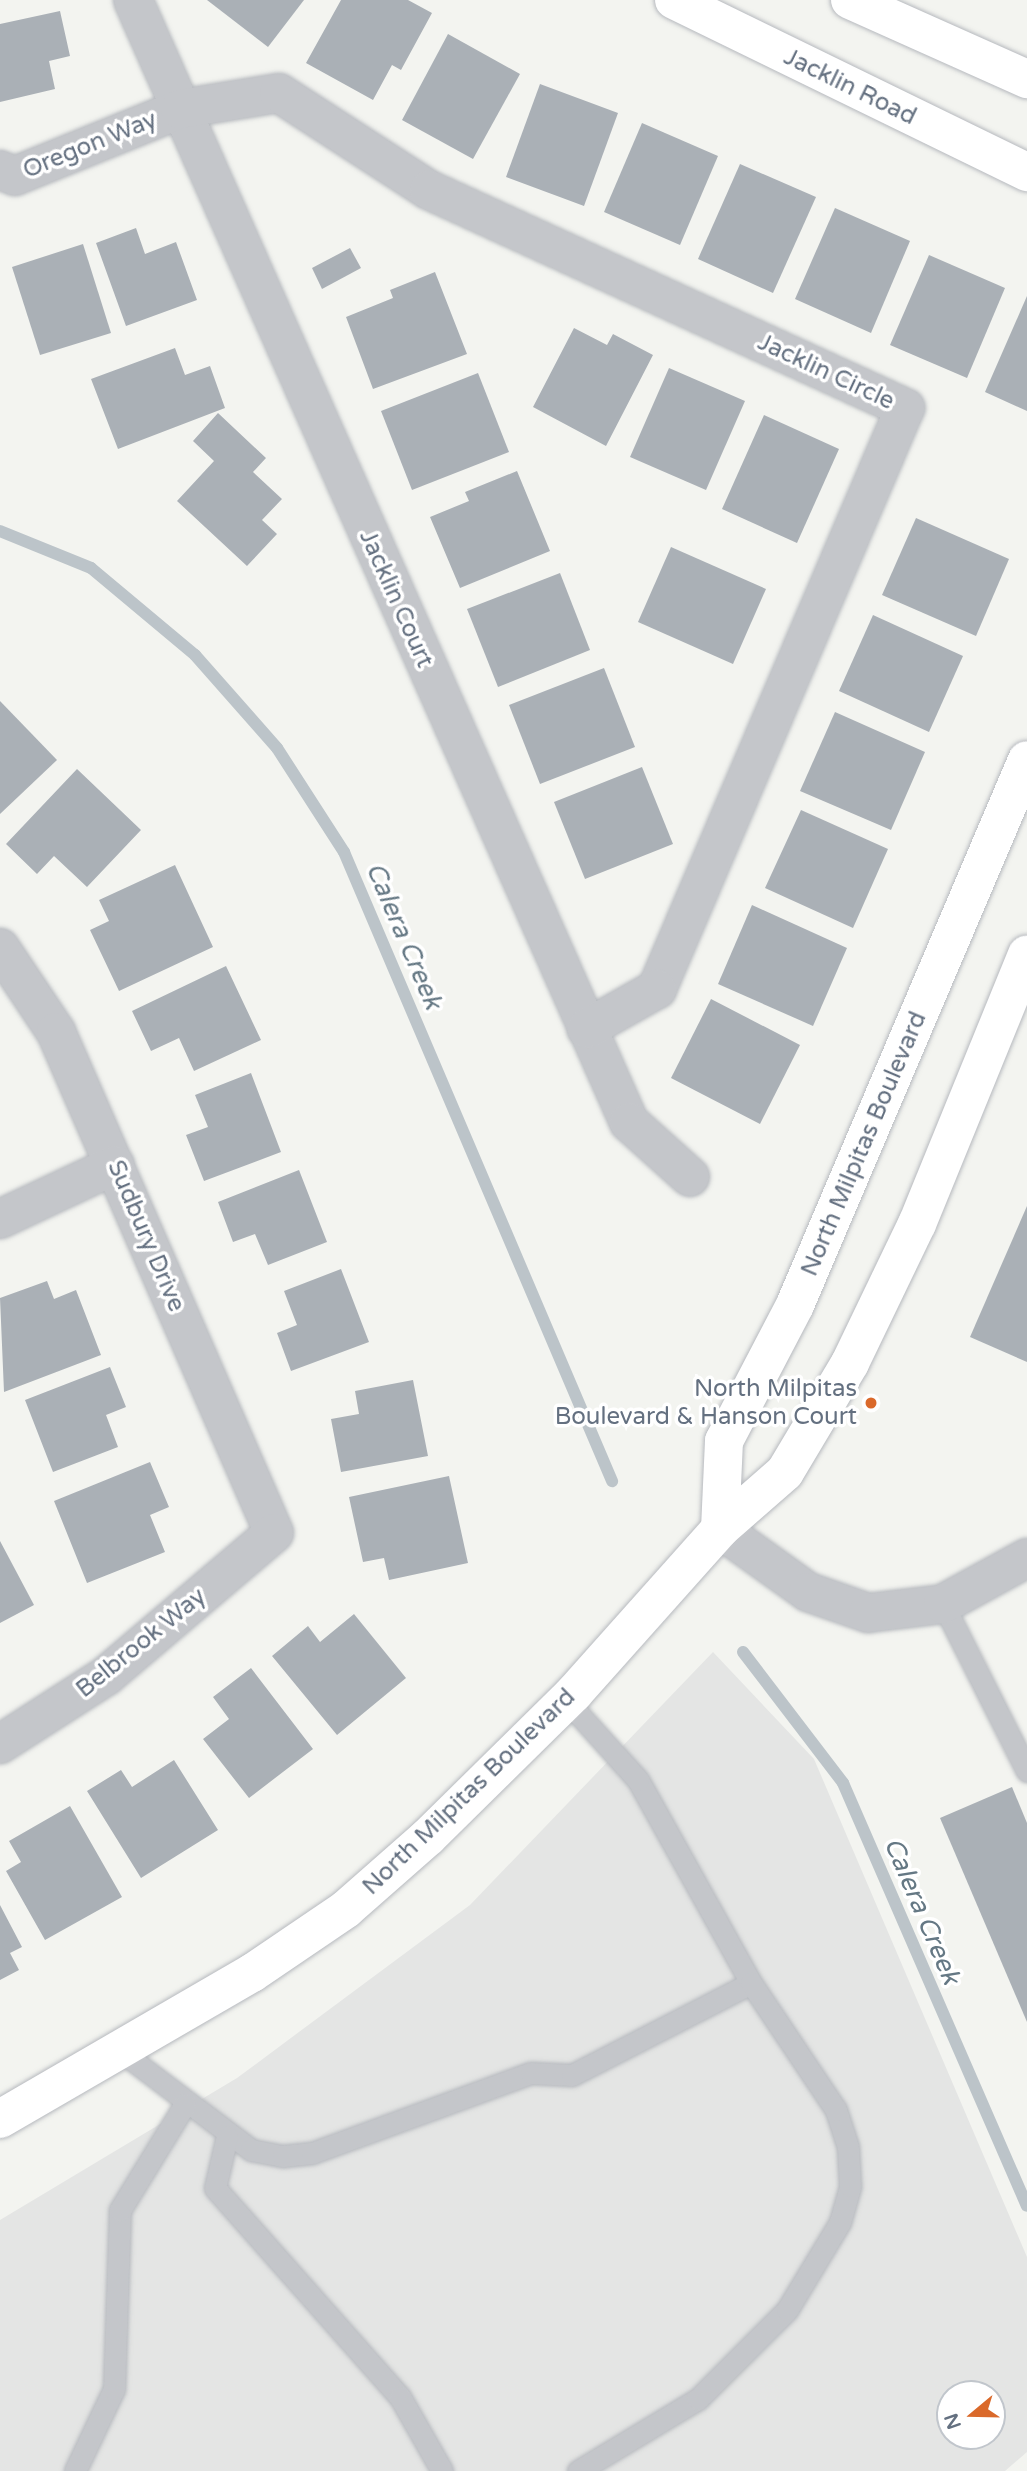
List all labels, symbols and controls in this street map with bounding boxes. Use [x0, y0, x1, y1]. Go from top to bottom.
street label: Jacklin Road [779, 43, 921, 131]
street label: Oregon Way [19, 105, 161, 185]
street label: Jacklin Circle [753, 328, 899, 416]
street label: Jacklin Court [353, 526, 439, 672]
water label: Calera Creek [359, 858, 449, 1014]
street label: North Milpitas Boulevard [795, 1007, 933, 1281]
street label: Sudbury Drive [101, 1156, 191, 1316]
place label: North Milpitas Boulevard & Hanson Court [555, 1375, 857, 1431]
marker: North Milpitas Boulevard & Hanson Court [863, 1395, 879, 1411]
street label: Belbrook Way [71, 1582, 211, 1704]
street label: North Milpitas Boulevard [357, 1683, 581, 1901]
water label: Calera Creek [877, 1833, 967, 1989]
north arrow [936, 2380, 1006, 2450]
text: N [940, 2410, 966, 2432]

